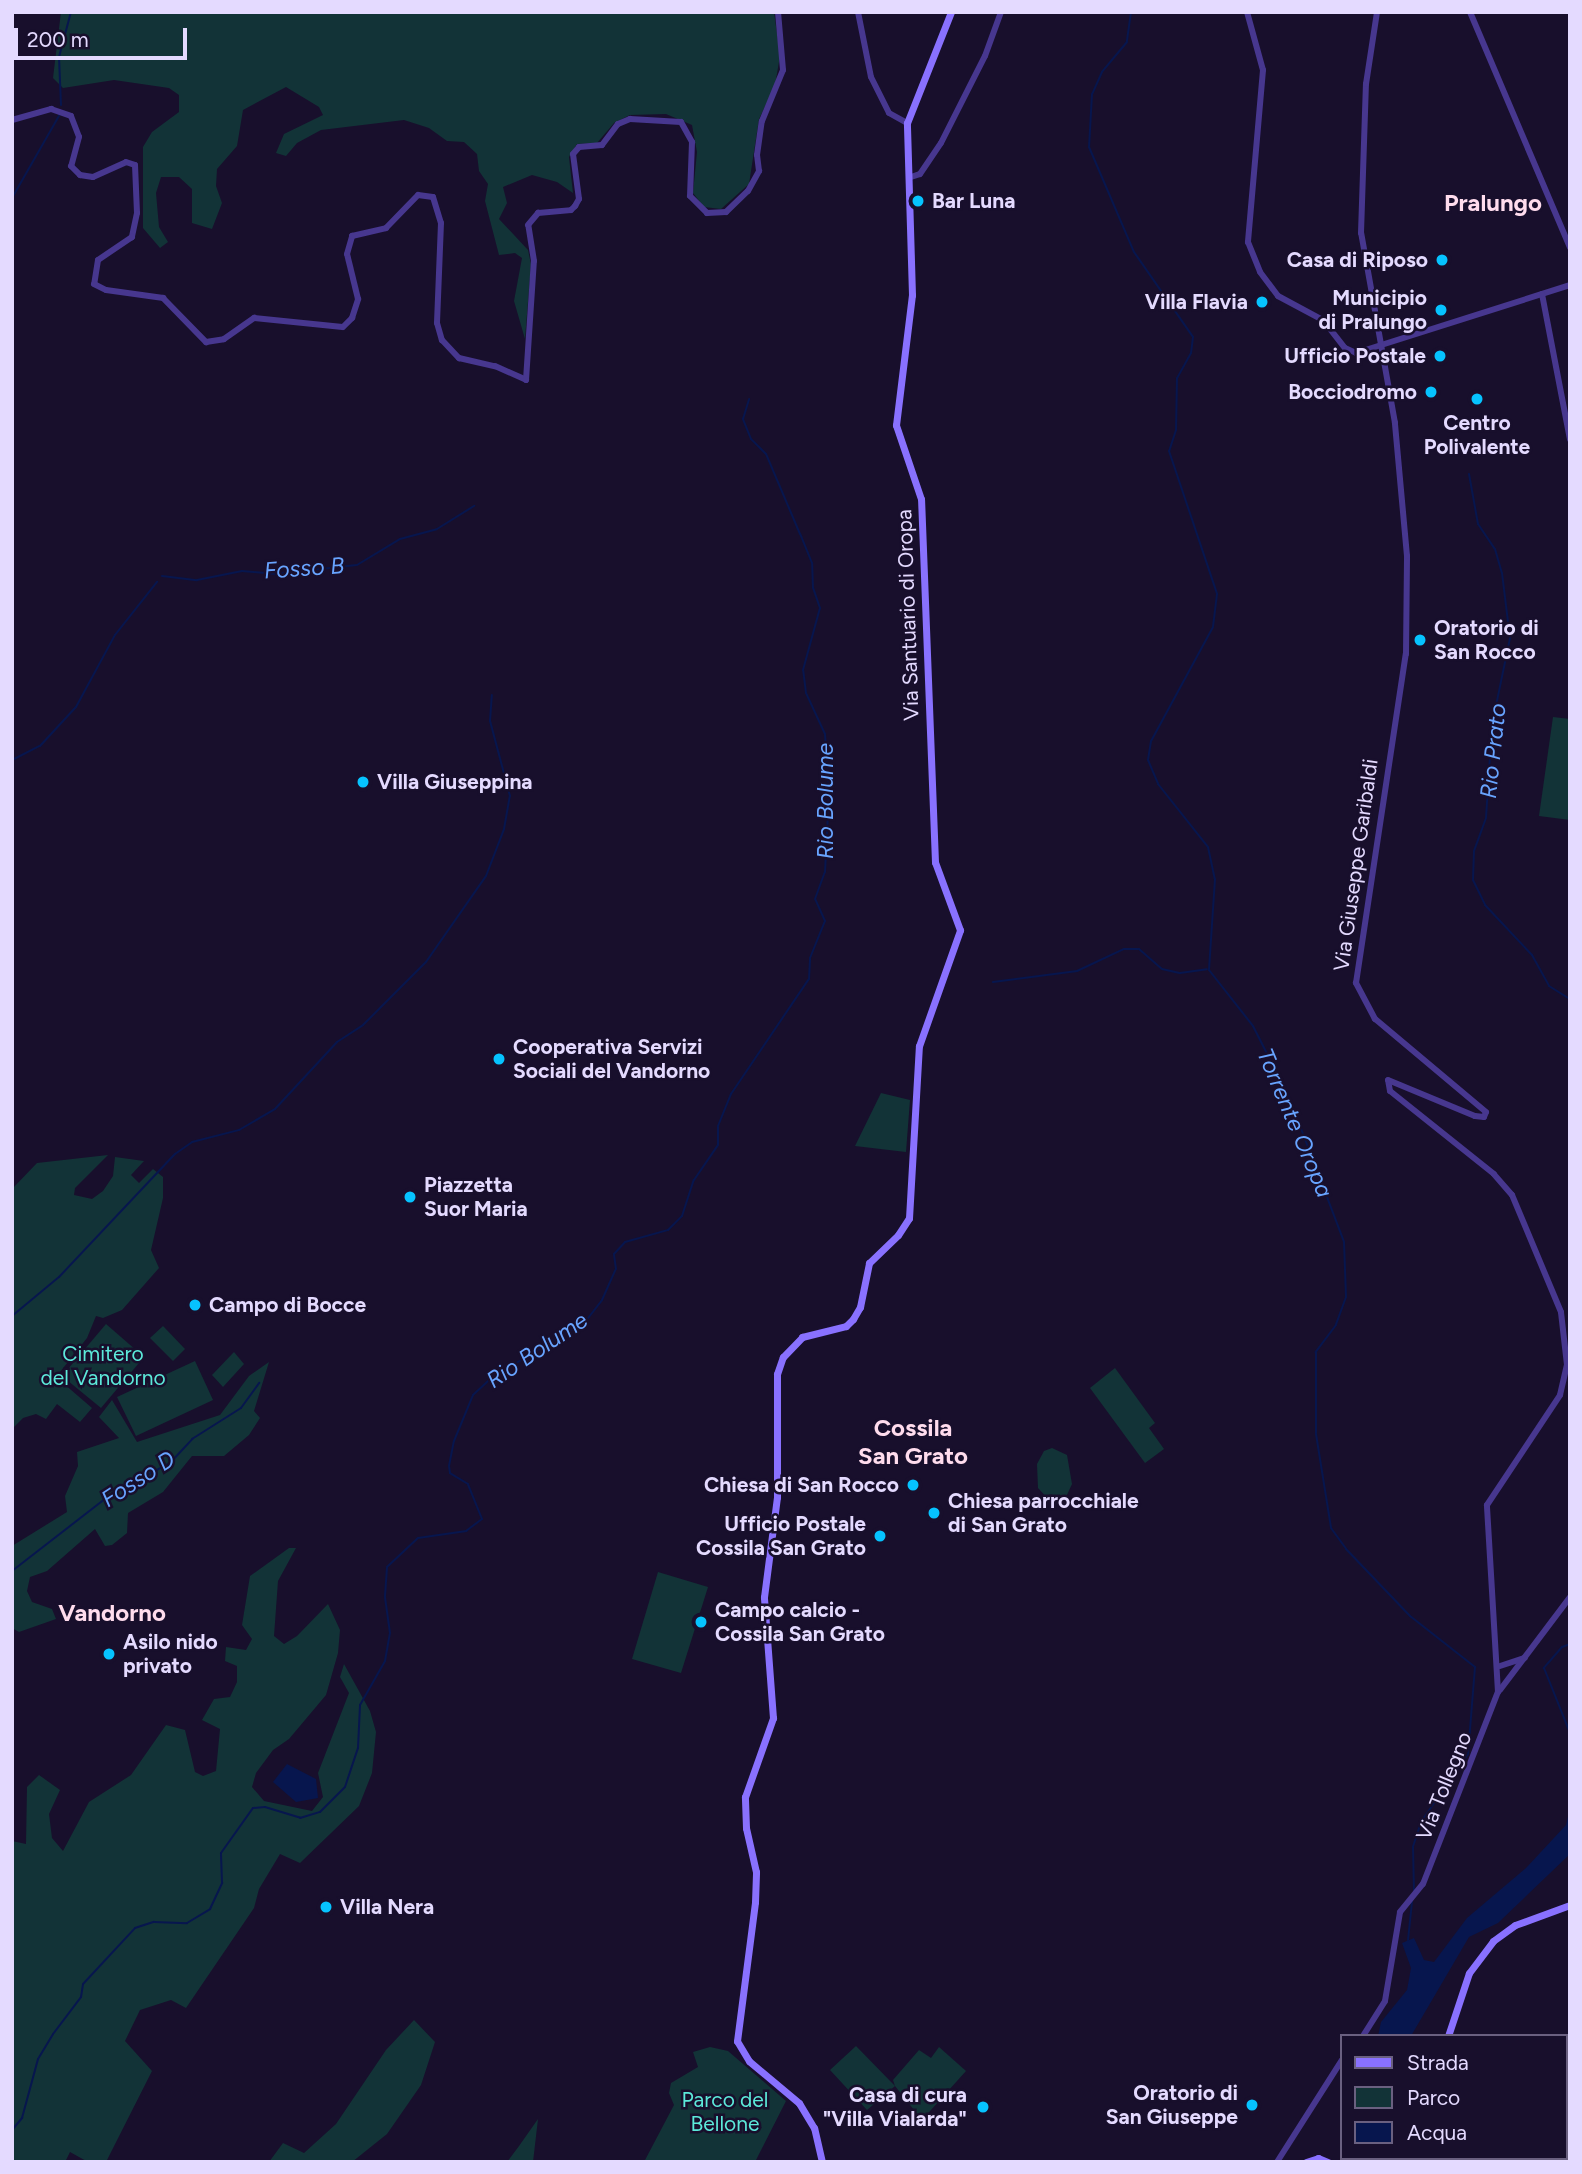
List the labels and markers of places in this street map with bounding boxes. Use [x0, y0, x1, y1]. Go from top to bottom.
place label: Bar Luna [932, 188, 1015, 214]
marker: Bar Luna [910, 193, 926, 209]
place label: Casa di Riposo [1287, 247, 1428, 273]
marker: Casa di Riposo [1434, 252, 1450, 268]
place label: Municipio di Pralungo [1318, 285, 1427, 335]
place label: Villa Flavia [1145, 289, 1248, 315]
marker: Villa Flavia [1254, 294, 1270, 310]
marker: Municipio di Pralungo [1433, 302, 1449, 318]
place label: Ufficio Postale [1284, 343, 1426, 369]
marker: Ufficio Postale [1432, 348, 1448, 364]
place label: Bocciodromo [1288, 379, 1417, 405]
marker: Bocciodromo [1423, 384, 1439, 400]
marker: Centro Polivalente [1469, 391, 1485, 407]
place label: Centro Polivalente [1424, 410, 1530, 460]
place label: Oratorio di San Rocco [1434, 615, 1539, 665]
marker: Oratorio di San Rocco [1412, 632, 1428, 648]
place label: Villa Giuseppina [377, 769, 533, 795]
marker: Villa Giuseppina [355, 774, 371, 790]
place label: Cooperativa Servizi Sociali del Vandorno [513, 1034, 710, 1084]
marker: Cooperativa Servizi Sociali del Vandorno [491, 1051, 507, 1067]
place label: Piazzetta Suor Maria [424, 1172, 528, 1222]
marker: Piazzetta Suor Maria [402, 1189, 418, 1205]
place label: Campo di Bocce [209, 1292, 366, 1318]
marker: Campo di Bocce [187, 1297, 203, 1313]
place label: Chiesa di San Rocco [704, 1472, 899, 1498]
marker: Chiesa di San Rocco [905, 1477, 921, 1493]
place label: Chiesa parrocchiale di San Grato [948, 1488, 1139, 1538]
marker: Chiesa parrocchiale di San Grato [926, 1505, 942, 1521]
place label: Ufficio Postale Cossila San Grato [696, 1511, 866, 1561]
marker: Ufficio Postale Cossila San Grato [872, 1528, 888, 1544]
place label: Campo calcio - Cossila San Grato [715, 1597, 885, 1647]
marker: Campo calcio - Cossila San Grato [693, 1614, 709, 1630]
place label: Asilo nido privato [123, 1629, 218, 1679]
marker: Asilo nido privato [101, 1646, 117, 1662]
place label: Villa Nera [340, 1894, 434, 1920]
marker: Villa Nera [318, 1899, 334, 1915]
place label: Oratorio di San Giuseppe [1106, 2080, 1238, 2130]
place label: Casa di cura "Villa Vialarda" [823, 2082, 967, 2132]
marker: Casa di cura "Villa Vialarda" [973, 2097, 993, 2117]
marker: Oratorio di San Giuseppe [1244, 2097, 1260, 2113]

